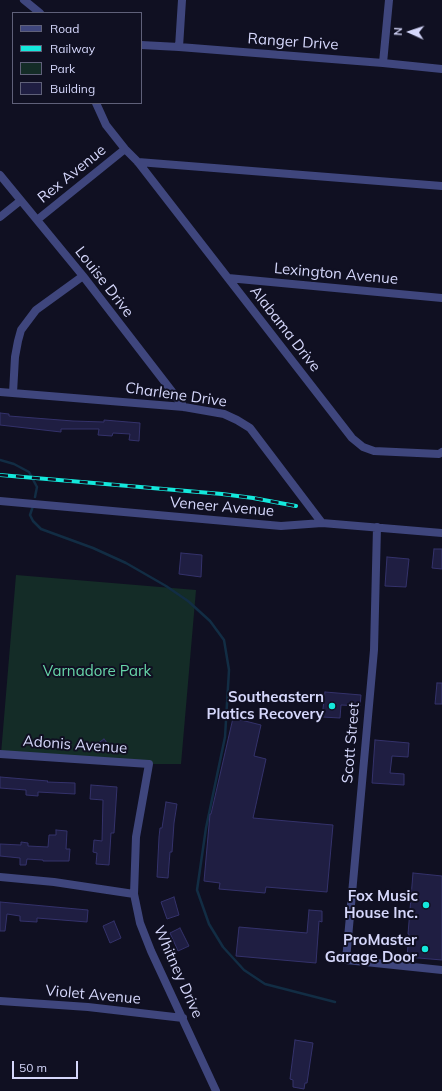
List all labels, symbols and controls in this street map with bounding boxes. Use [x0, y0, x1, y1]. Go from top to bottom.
legend [12, 12, 142, 104]
north arrow [390, 12, 430, 52]
text: Road [50, 21, 79, 36]
text: N [391, 27, 405, 36]
street label: Ranger Drive [247, 30, 339, 54]
text: Railway [50, 41, 95, 56]
text: Park [50, 61, 75, 76]
text: Building [50, 81, 95, 96]
street label: Rex Avenue [34, 141, 110, 207]
street label: Louise Drive [71, 243, 137, 321]
street label: Lexington Avenue [273, 260, 399, 288]
street label: Alabama Drive [246, 283, 324, 375]
street label: Charlene Drive [124, 379, 228, 411]
street label: Veneer Avenue [169, 493, 275, 521]
park label: Varnadore Park [43, 662, 151, 680]
place label: Southeastern Platics Recovery [207, 688, 324, 723]
marker: Southeastern Platics Recovery [327, 701, 337, 711]
street label: Scott Street [339, 702, 363, 784]
street label: Adonis Avenue [22, 732, 128, 758]
place label: Fox Music House Inc. [344, 887, 418, 922]
marker: Fox Music House Inc. [421, 900, 431, 910]
street label: Whitney Drive [150, 923, 206, 1021]
place label: ProMaster Garage Door [325, 931, 417, 966]
marker: ProMaster Garage Door [420, 944, 430, 954]
street label: Violet Avenue [45, 982, 141, 1008]
scale bar [14, 1053, 80, 1079]
text: 50 m [19, 1060, 47, 1075]

